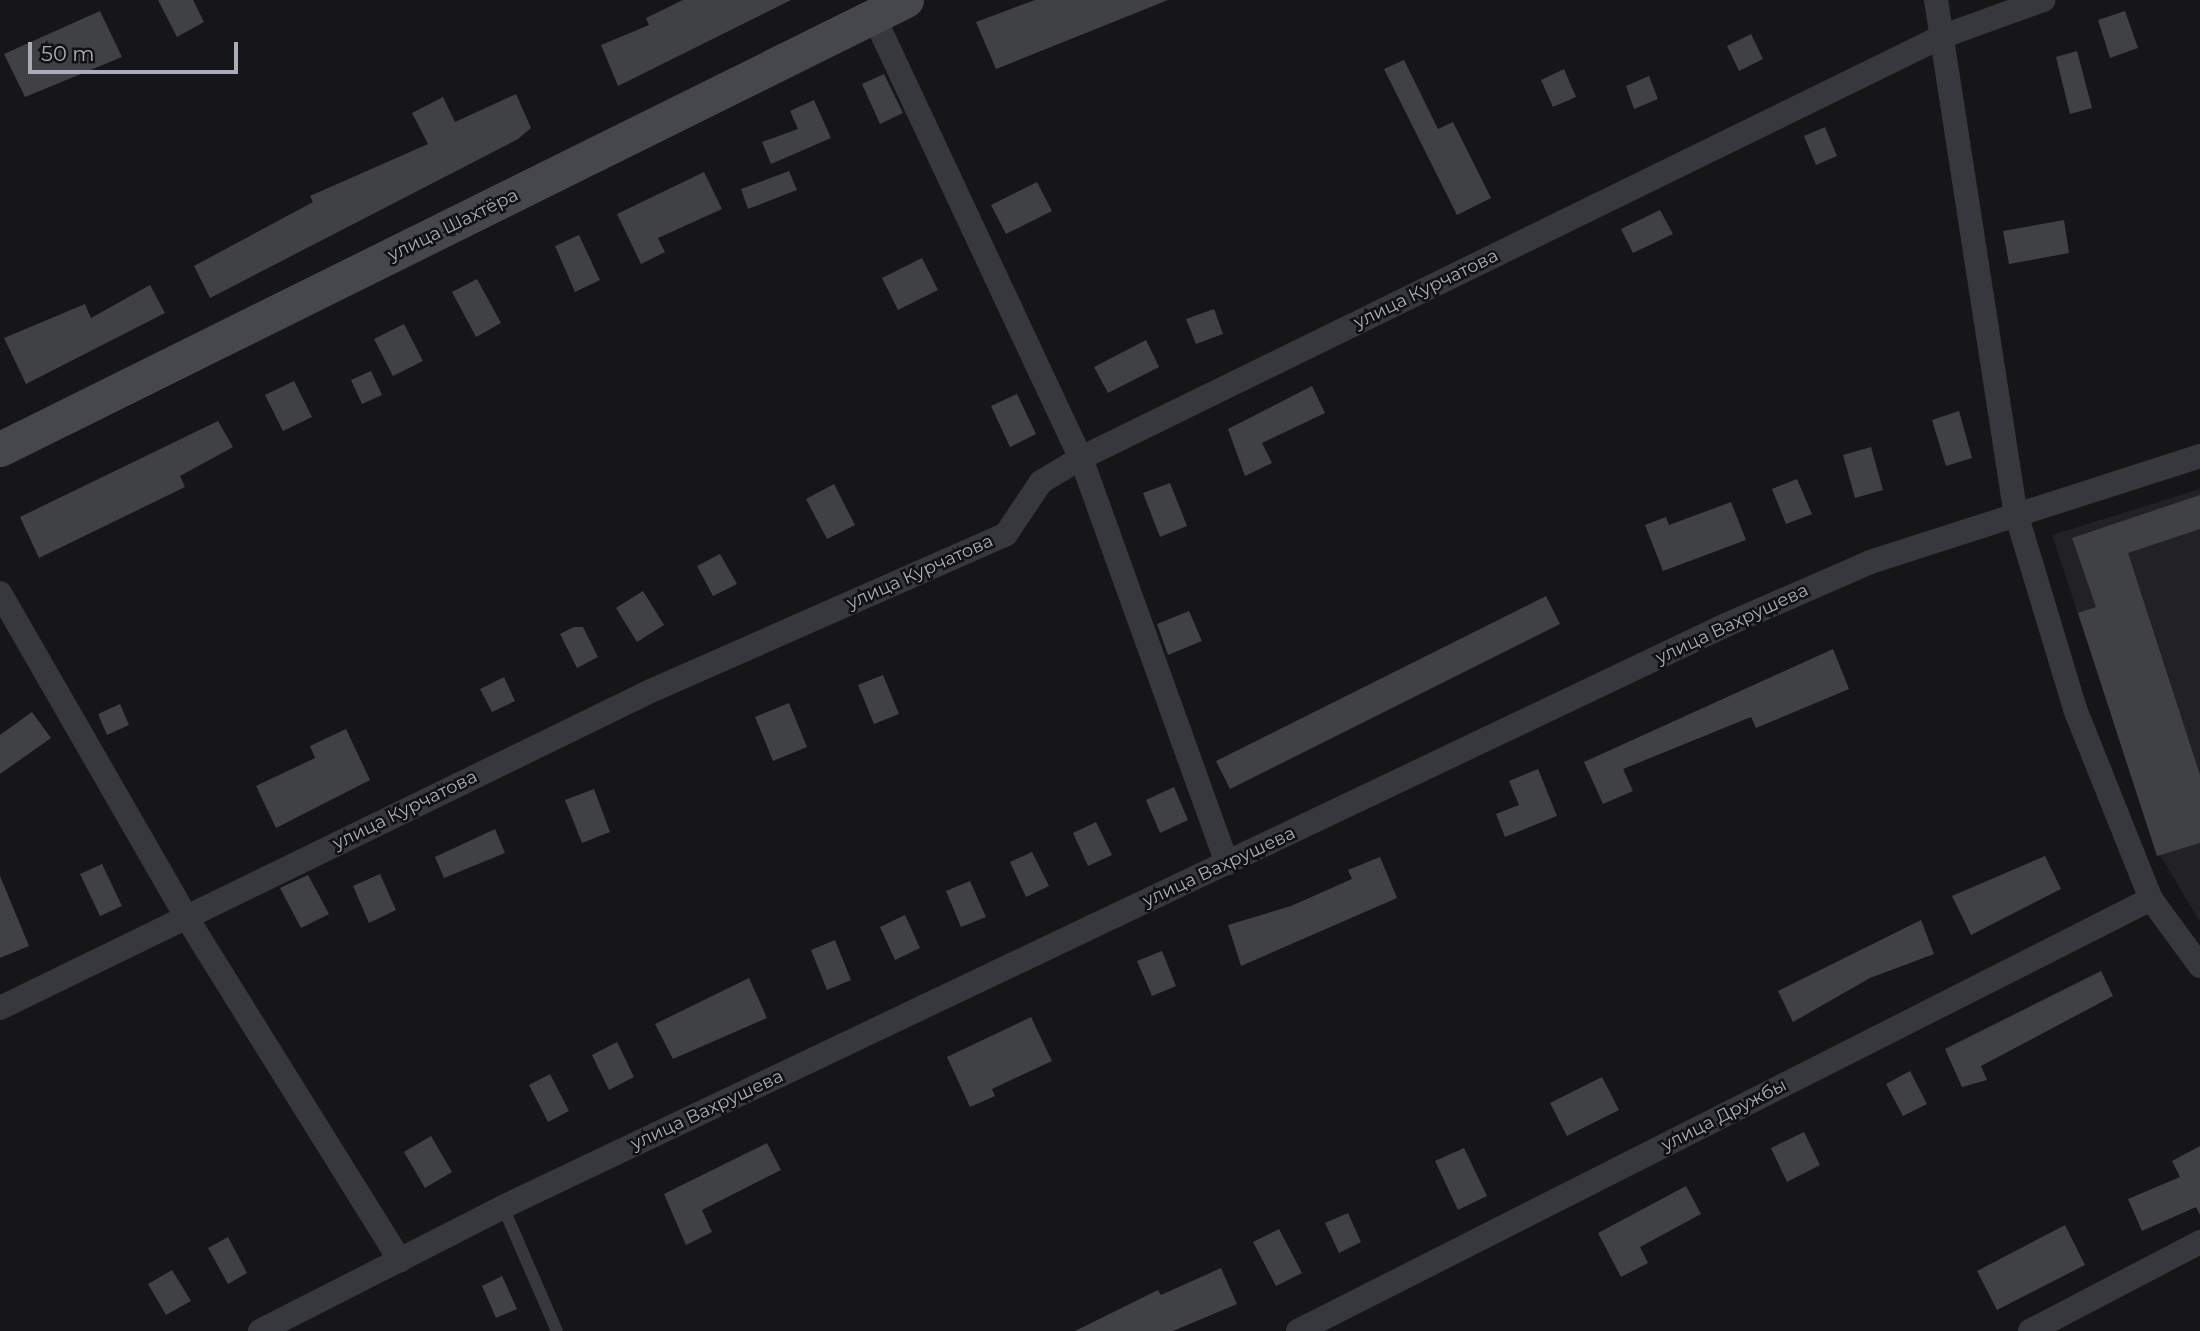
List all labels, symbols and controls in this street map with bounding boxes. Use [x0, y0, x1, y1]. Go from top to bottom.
scale bar [32, 28, 242, 72]
text: 50 m [41, 41, 95, 66]
street label: улица Шахтёра [384, 184, 522, 266]
street label: улица Курчатова [1350, 245, 1502, 333]
street label: улица Курчатова [844, 530, 996, 614]
street label: улица Вахрушева [1652, 579, 1812, 669]
street label: улица Курчатова [329, 766, 481, 854]
street label: улица Вахрушева [1139, 822, 1299, 912]
street label: улица Вахрушева [627, 1065, 787, 1155]
street label: улица Дружбы [1658, 1074, 1790, 1156]

